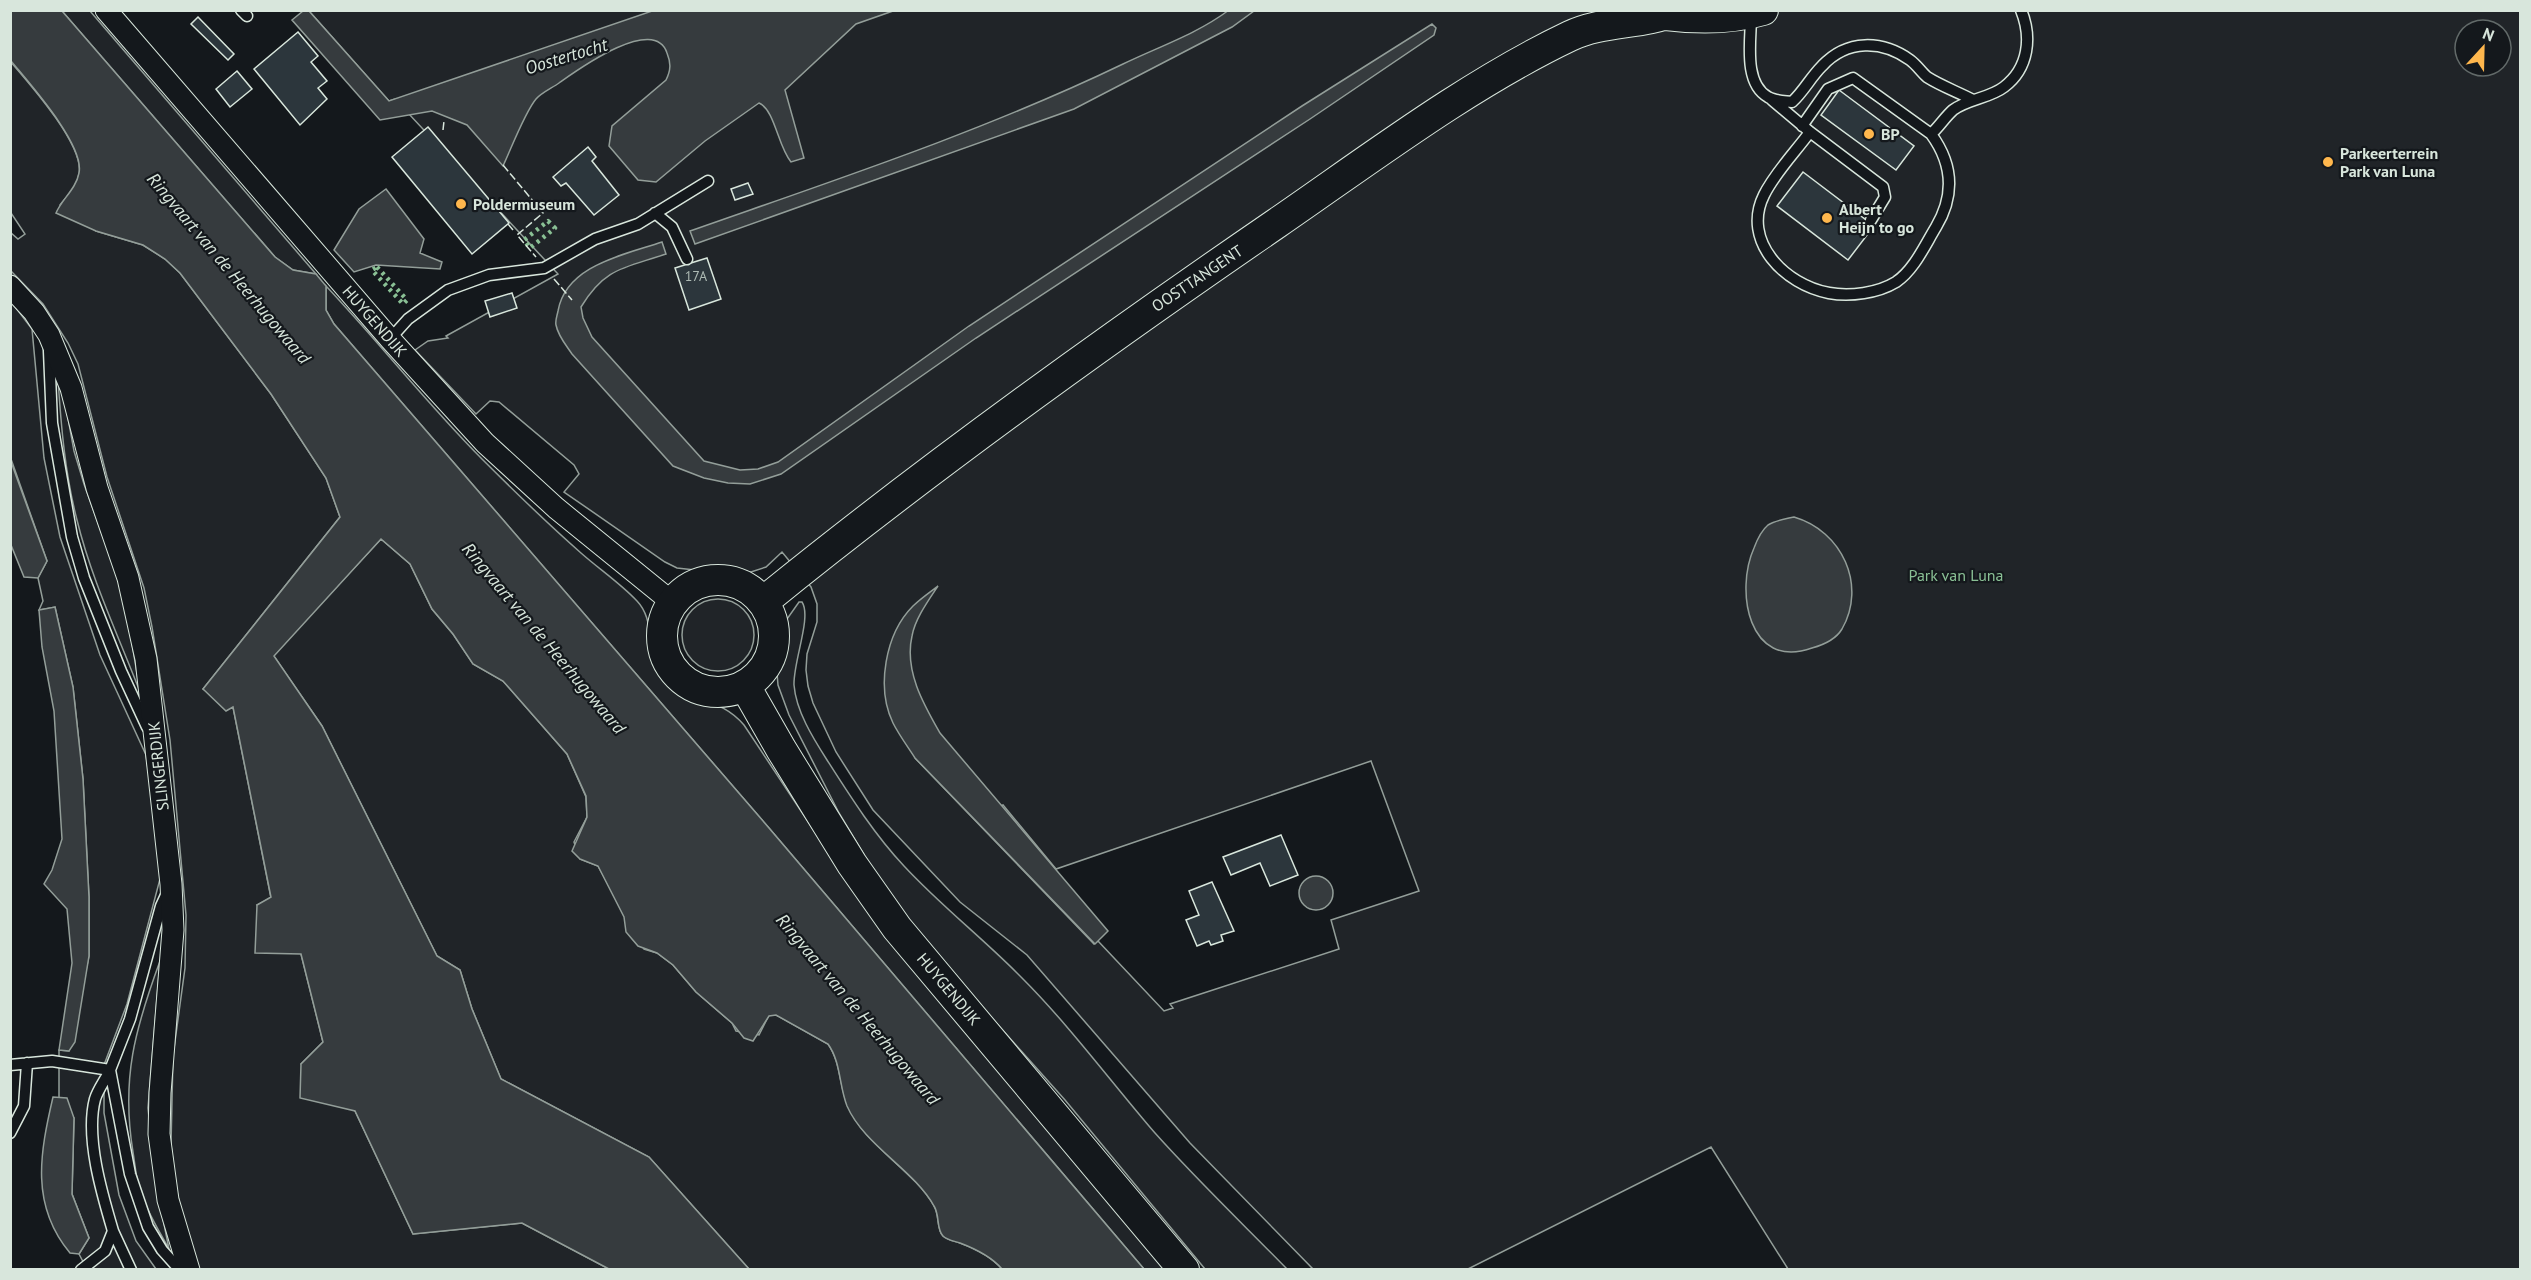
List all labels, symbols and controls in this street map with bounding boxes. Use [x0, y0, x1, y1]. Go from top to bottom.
north arrow [2453, 18, 2513, 78]
text: N [2480, 23, 2497, 45]
water label: Oostertocht [522, 32, 611, 79]
place label: BP [1881, 124, 1900, 144]
marker: BP [1862, 127, 1876, 141]
place label: Parkeerterrein Park van Luna [2340, 143, 2438, 181]
marker: Parkeerterrein Park van Luna [2321, 155, 2335, 169]
water label: Ringvaart van de Heerhugowaard [142, 168, 316, 369]
place label: Poldermuseum [473, 194, 575, 214]
marker: Poldermuseum [454, 197, 468, 211]
place label: Albert Heijn to go [1839, 199, 1915, 237]
marker: Albert Heijn to go [1820, 211, 1834, 225]
street label: OOSTTANGENT [1148, 240, 1246, 316]
house number: 17A [685, 267, 708, 285]
street label: HUYGENDIJK [339, 281, 412, 361]
water label: Ringvaart van de Heerhugowaard [457, 538, 631, 739]
park label: Park van Luna [1909, 565, 2003, 585]
street label: SLINGERDIJK [143, 720, 173, 812]
water label: Ringvaart van de Heerhugowaard [771, 909, 945, 1110]
street label: HUYGENDIJK [913, 949, 985, 1029]

